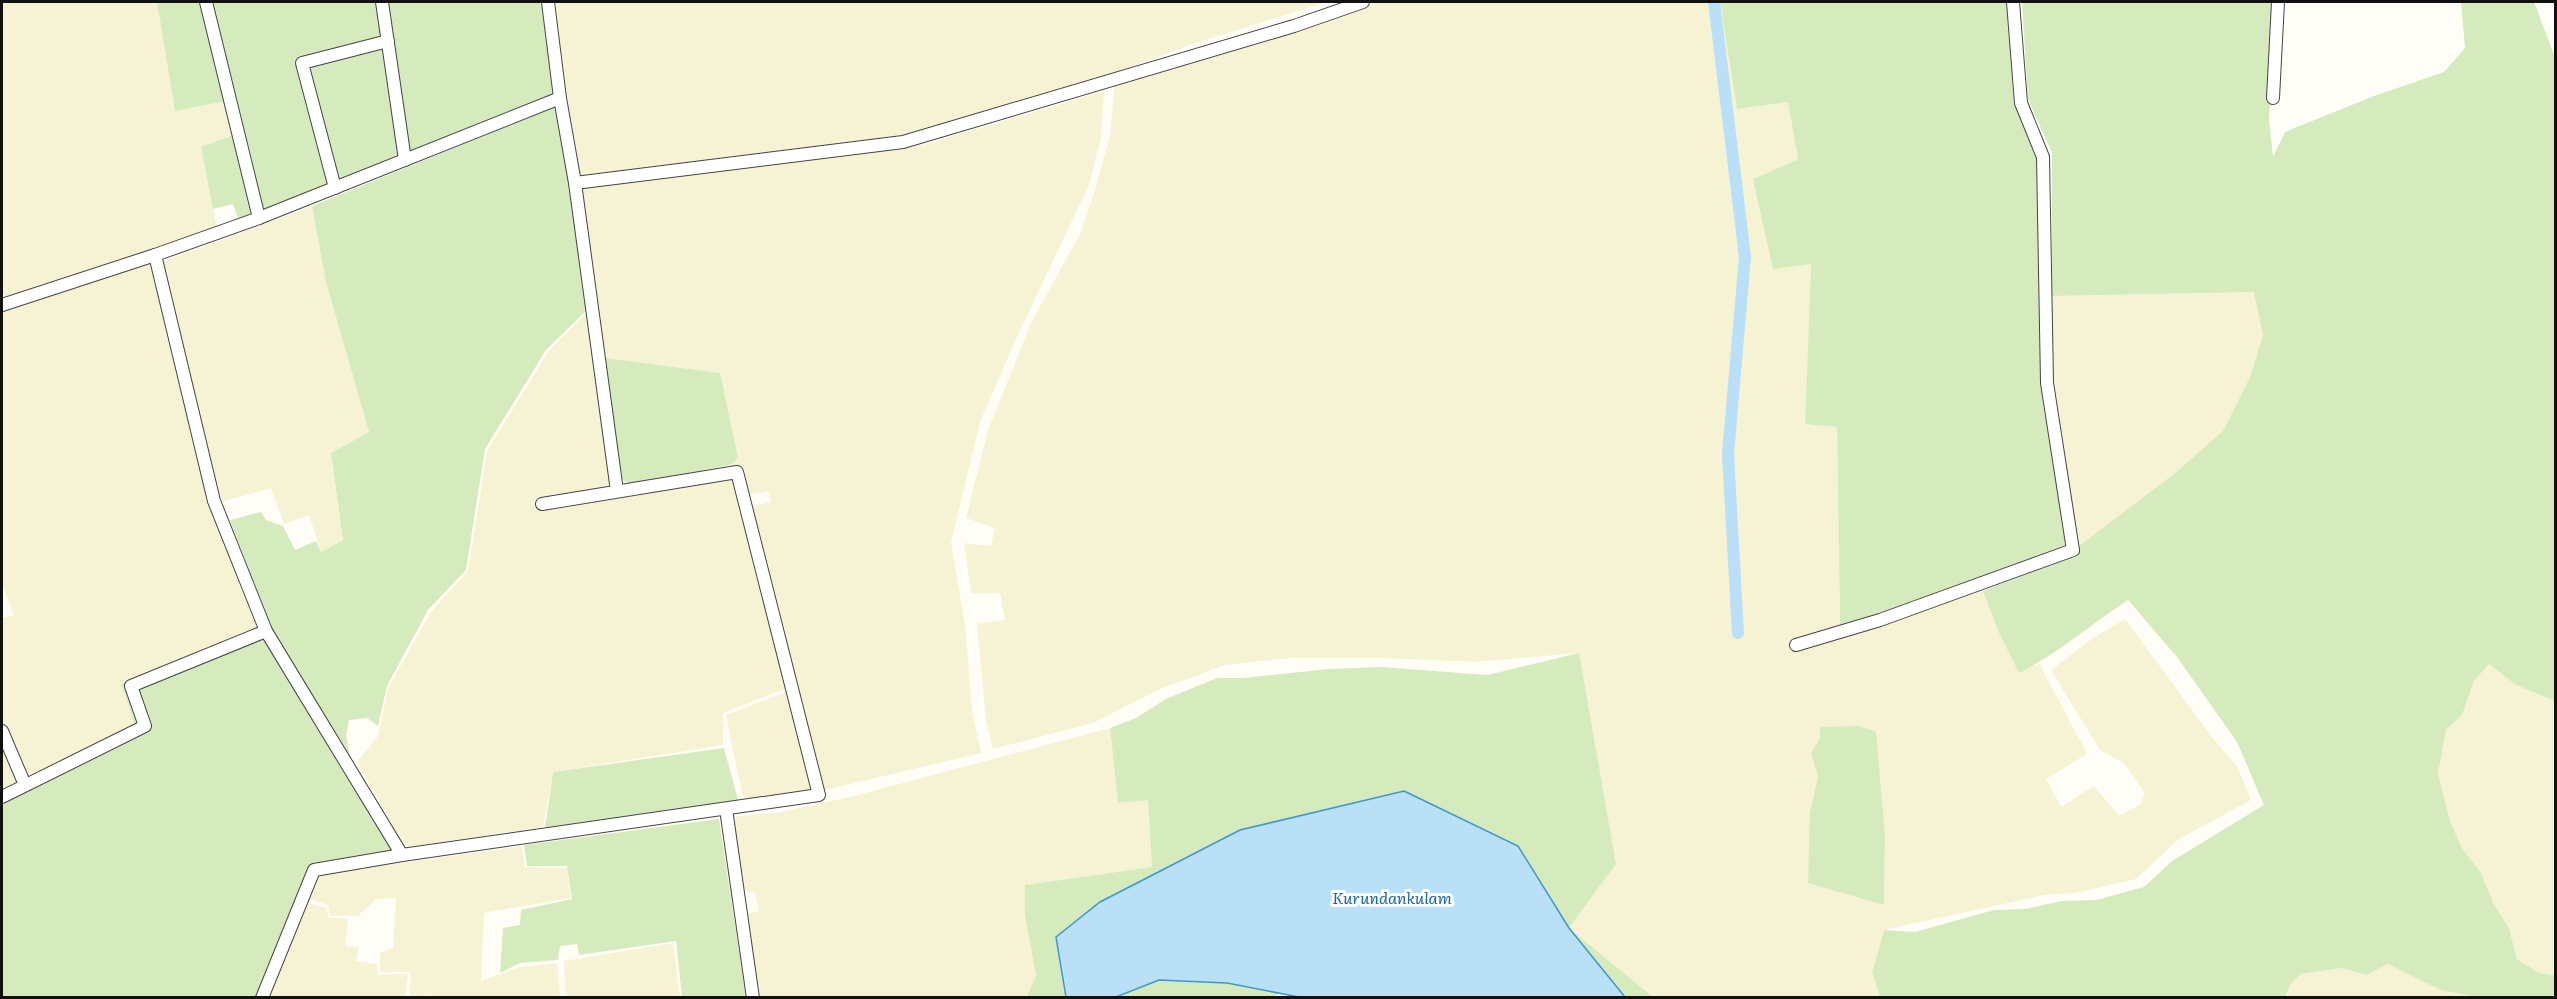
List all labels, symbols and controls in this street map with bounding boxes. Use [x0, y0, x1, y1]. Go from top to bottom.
water label: Kurundankulam [1332, 885, 1452, 909]

